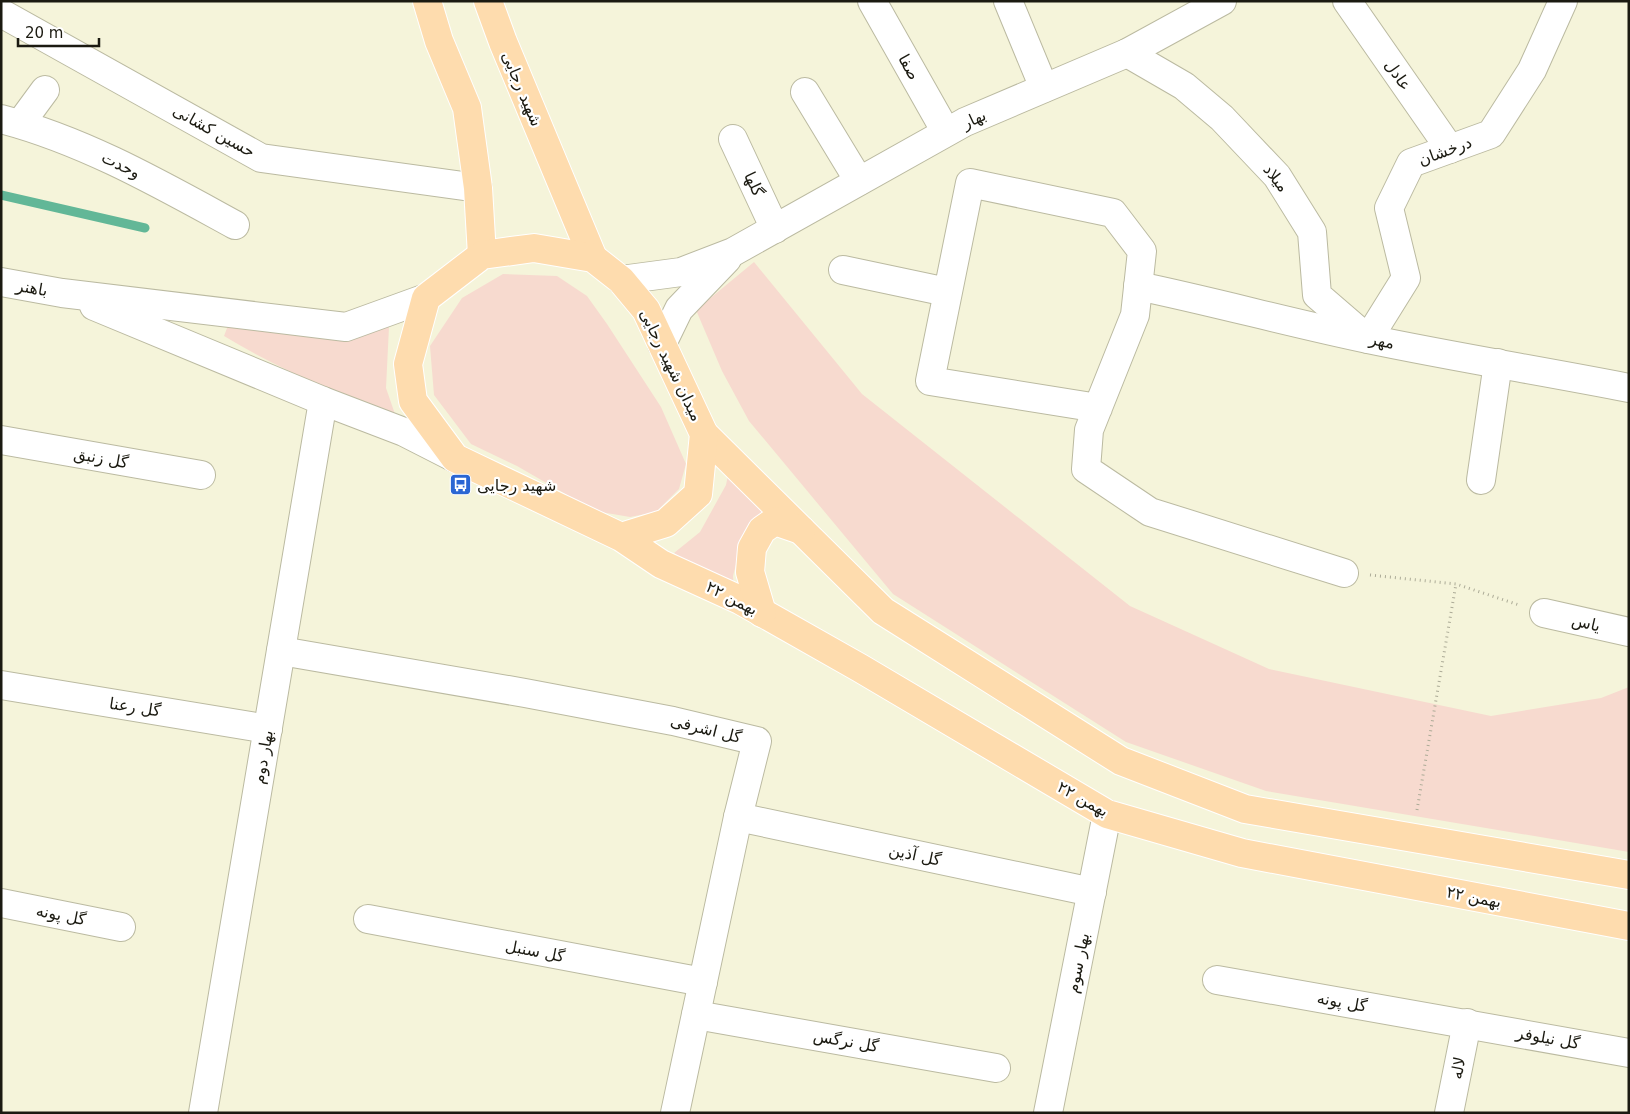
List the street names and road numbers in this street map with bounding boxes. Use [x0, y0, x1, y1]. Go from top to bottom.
street label: شهید رجایی [497, 49, 546, 130]
street label: صفا [894, 51, 924, 83]
street label: عادل [1381, 56, 1415, 94]
street label: حسین کشانی [169, 101, 258, 162]
street label: بهار [958, 105, 990, 134]
street label: درخشان [1416, 133, 1475, 170]
street label: وحدت [98, 147, 144, 183]
street label: میلاد [1259, 160, 1293, 196]
street label: گلها [739, 169, 768, 200]
street label: باهنر [14, 276, 49, 301]
street label: میدان شهید رجایی [635, 306, 706, 425]
street label: مهر [1367, 329, 1396, 354]
street label: گل زنبق [72, 444, 130, 473]
street label: ۲۲ بهمن [702, 577, 761, 620]
street label: یاس [1570, 610, 1602, 636]
street label: گل رعنا [108, 694, 162, 721]
street label: گل اشرفی [668, 711, 744, 748]
street label: بهار دوم [249, 729, 278, 786]
street label: ۲۲ بهمن [1054, 777, 1112, 822]
street label: گل آذین [887, 840, 943, 871]
street label: ۲۲ بهمن [1445, 882, 1503, 913]
street label: گل پونه [34, 901, 88, 930]
street label: بهار سوم [1063, 931, 1094, 995]
street label: گل سنبل [504, 936, 567, 966]
street label: گل پونه [1315, 988, 1369, 1017]
street label: گل نیلوفر [1514, 1023, 1582, 1054]
street label: گل نرگس [812, 1026, 881, 1057]
street label: لاله [1447, 1055, 1469, 1081]

